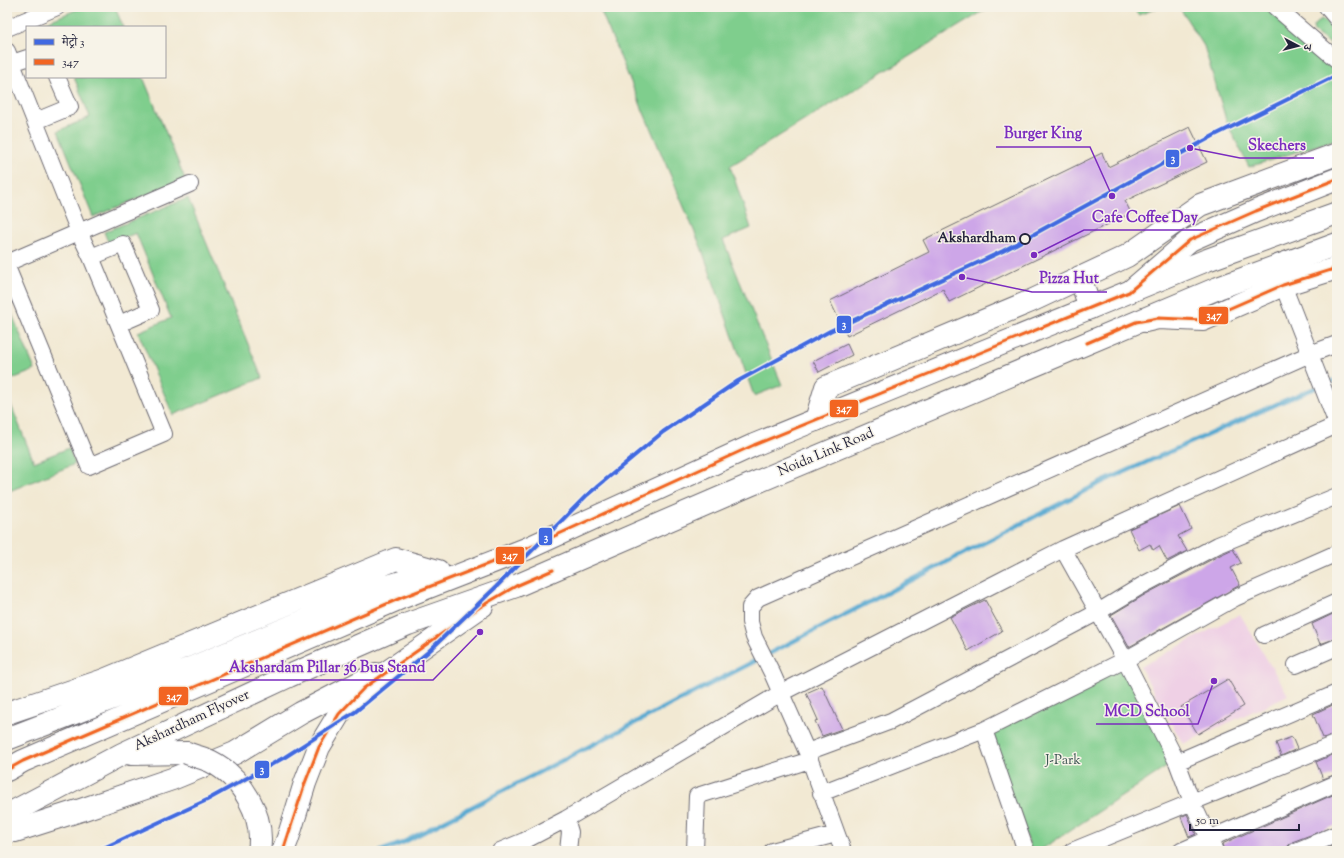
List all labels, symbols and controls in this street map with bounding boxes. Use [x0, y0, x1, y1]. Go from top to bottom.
legend [26, 26, 166, 78]
north arrow [1278, 26, 1318, 66]
text: मेट्रो 3 [61, 34, 85, 52]
text: उ [1298, 42, 1315, 52]
text: 347 [62, 54, 79, 72]
callout: Burger King [996, 120, 1090, 147]
text: Burger King [1004, 124, 1083, 145]
callout: Skechers [1240, 131, 1314, 158]
text: Skechers [1248, 136, 1306, 157]
line badge: 3 [1165, 149, 1180, 168]
text: 3 [1171, 151, 1176, 167]
callout: Cafe Coffee Day [1084, 203, 1206, 230]
text: Cafe Coffee Day [1092, 208, 1198, 229]
place label: Akshardham [938, 229, 1016, 249]
marker: Akshardham [1019, 233, 1031, 245]
callout: Pizza Hut [1032, 265, 1107, 292]
text: Pizza Hut [1039, 269, 1100, 290]
line badge: 347 [1198, 306, 1229, 325]
text: 347 [1206, 308, 1222, 324]
line badge: 3 [836, 315, 852, 334]
text: 3 [842, 317, 847, 333]
line badge: 347 [829, 399, 859, 418]
text: 347 [836, 401, 852, 417]
street label: Noida Link Road [775, 424, 877, 482]
line badge: 3 [538, 527, 553, 546]
text: 3 [544, 530, 549, 546]
line badge: 347 [495, 546, 525, 565]
text: 347 [502, 548, 518, 564]
callout: Akshardam Pillar 36 Bus Stand [220, 653, 433, 680]
text: Akshardam Pillar 36 Bus Stand [229, 658, 426, 679]
street label: Akshardham Flyover [131, 685, 254, 757]
line badge: 347 [158, 686, 189, 706]
text: 347 [166, 689, 182, 705]
callout: MCD School [1096, 697, 1198, 724]
text: MCD School [1104, 702, 1191, 723]
park label: J-Park [1044, 751, 1081, 771]
line badge: 3 [254, 760, 270, 779]
text: 3 [260, 762, 265, 778]
scale bar [1190, 806, 1299, 832]
text: 50 m [1195, 812, 1219, 830]

